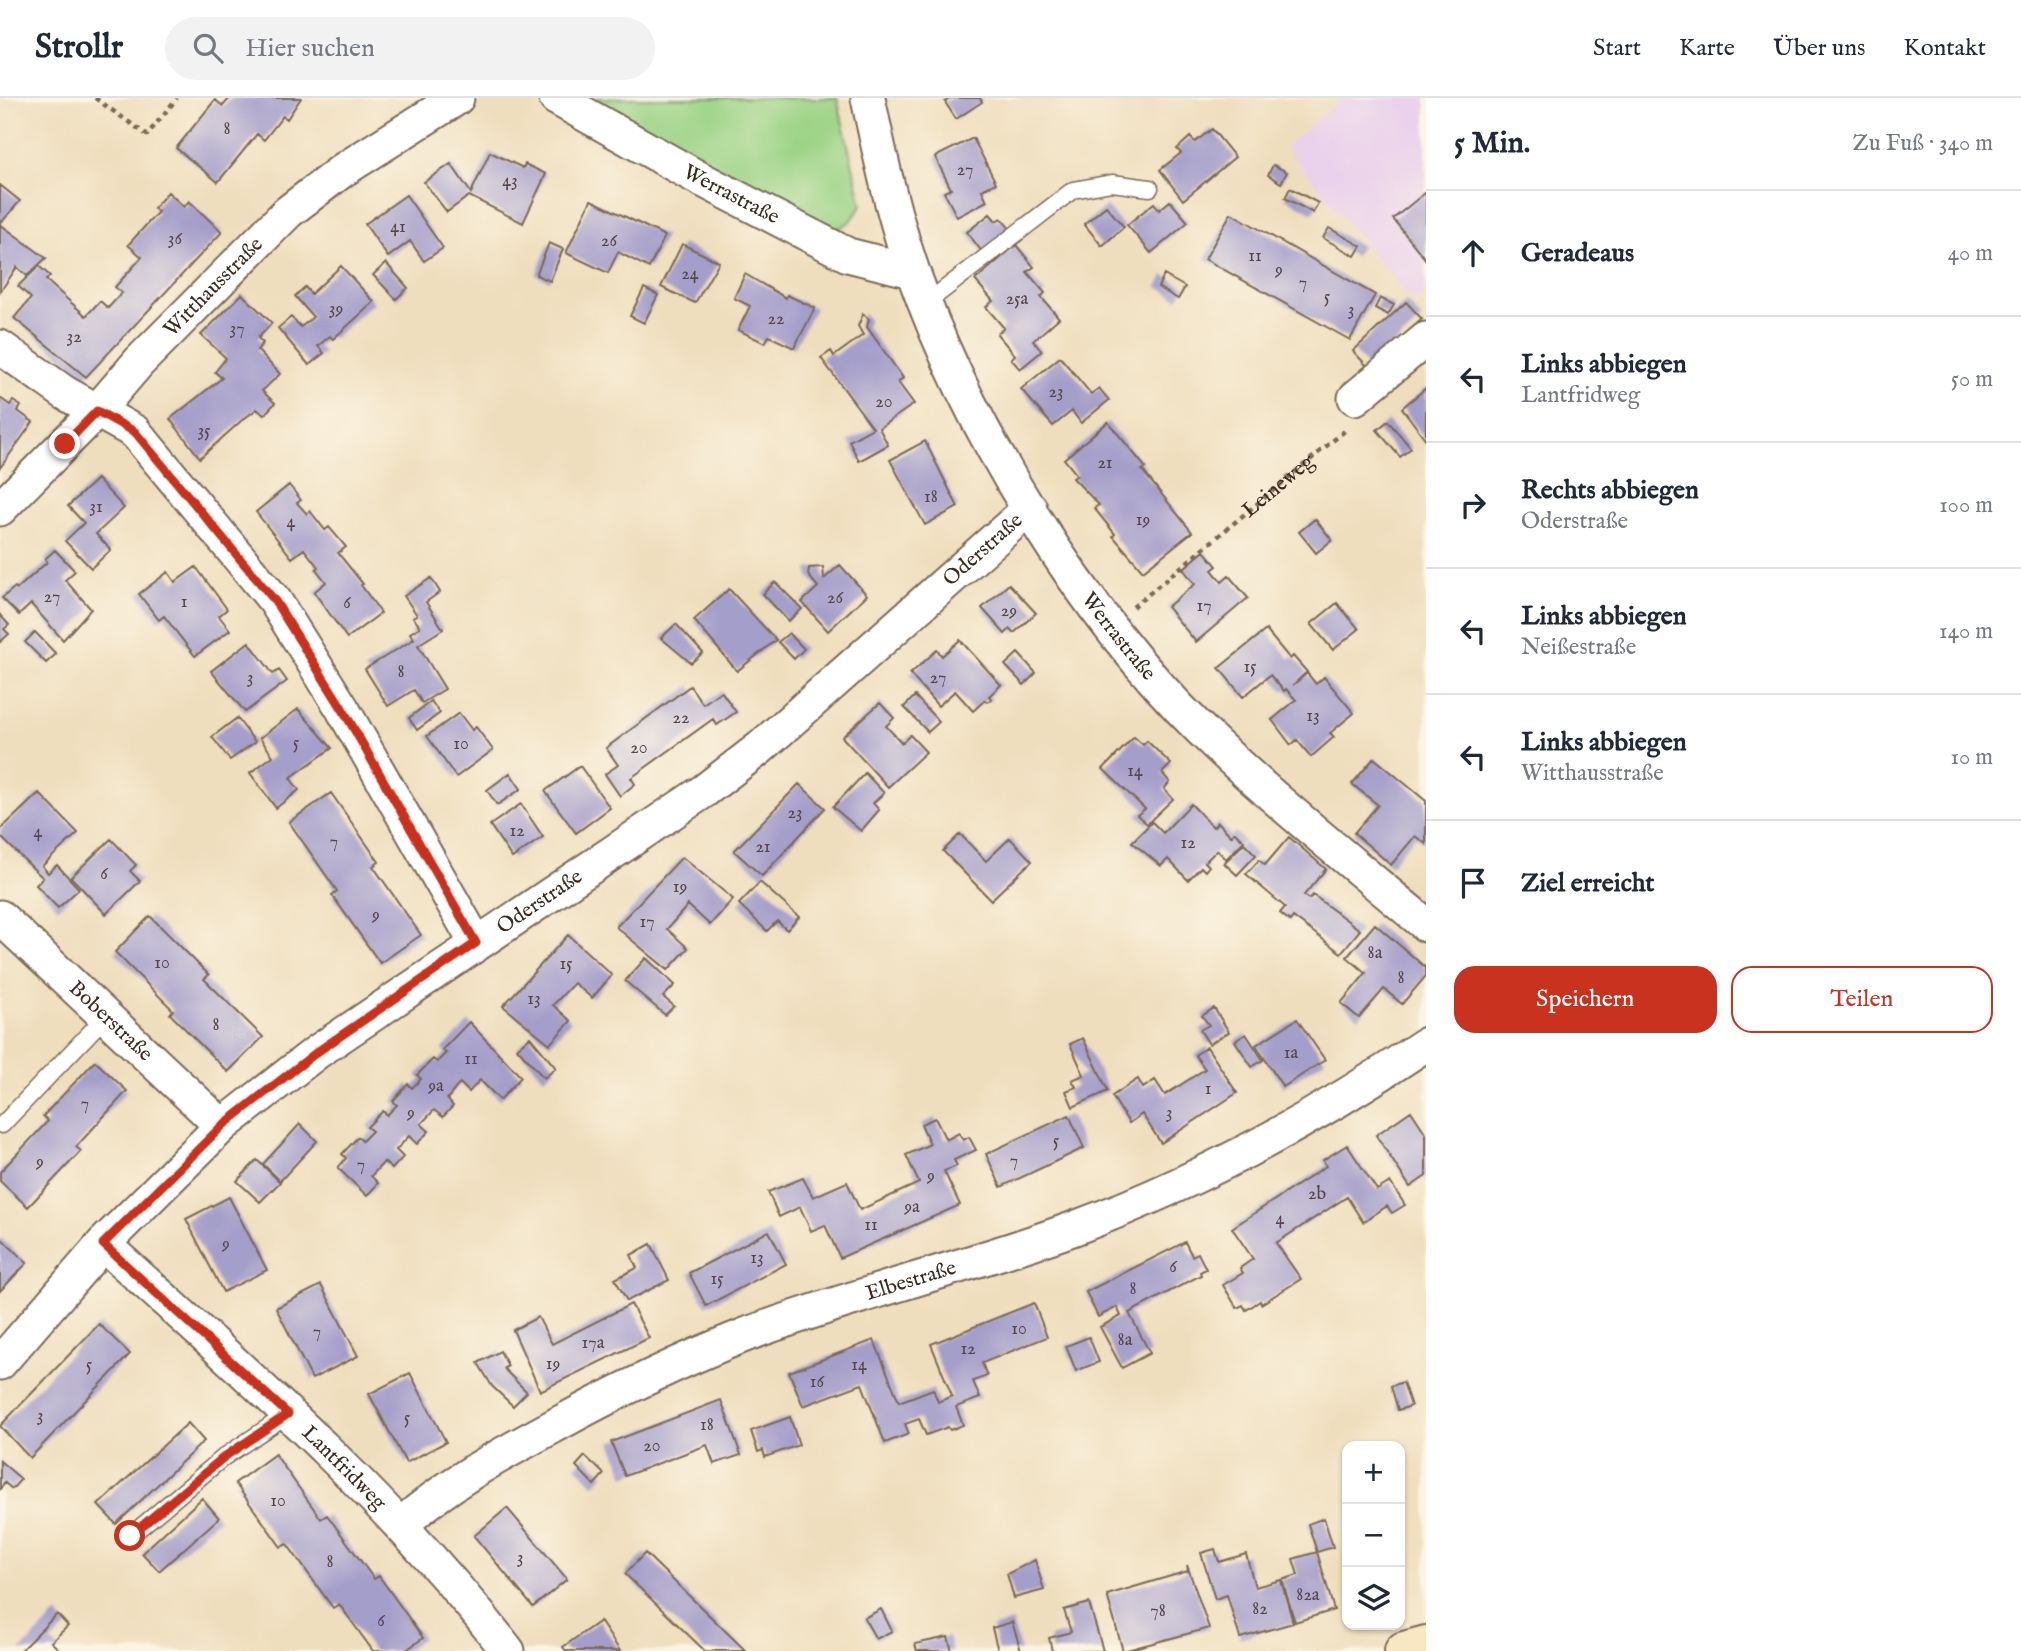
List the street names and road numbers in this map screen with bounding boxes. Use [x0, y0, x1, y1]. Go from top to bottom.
street label: Werrastraße [678, 158, 784, 231]
street label: Witthausstraße [158, 231, 269, 343]
street label: Leineweg [1237, 448, 1320, 524]
street label: Oderstraße [937, 507, 1029, 592]
street label: Werrastraße [1075, 587, 1162, 686]
street label: Oderstraße [492, 863, 588, 940]
street label: Boberstraße [63, 975, 159, 1067]
street label: Elbestraße [862, 1254, 960, 1307]
street label: Lantfridweg [296, 1420, 393, 1516]

